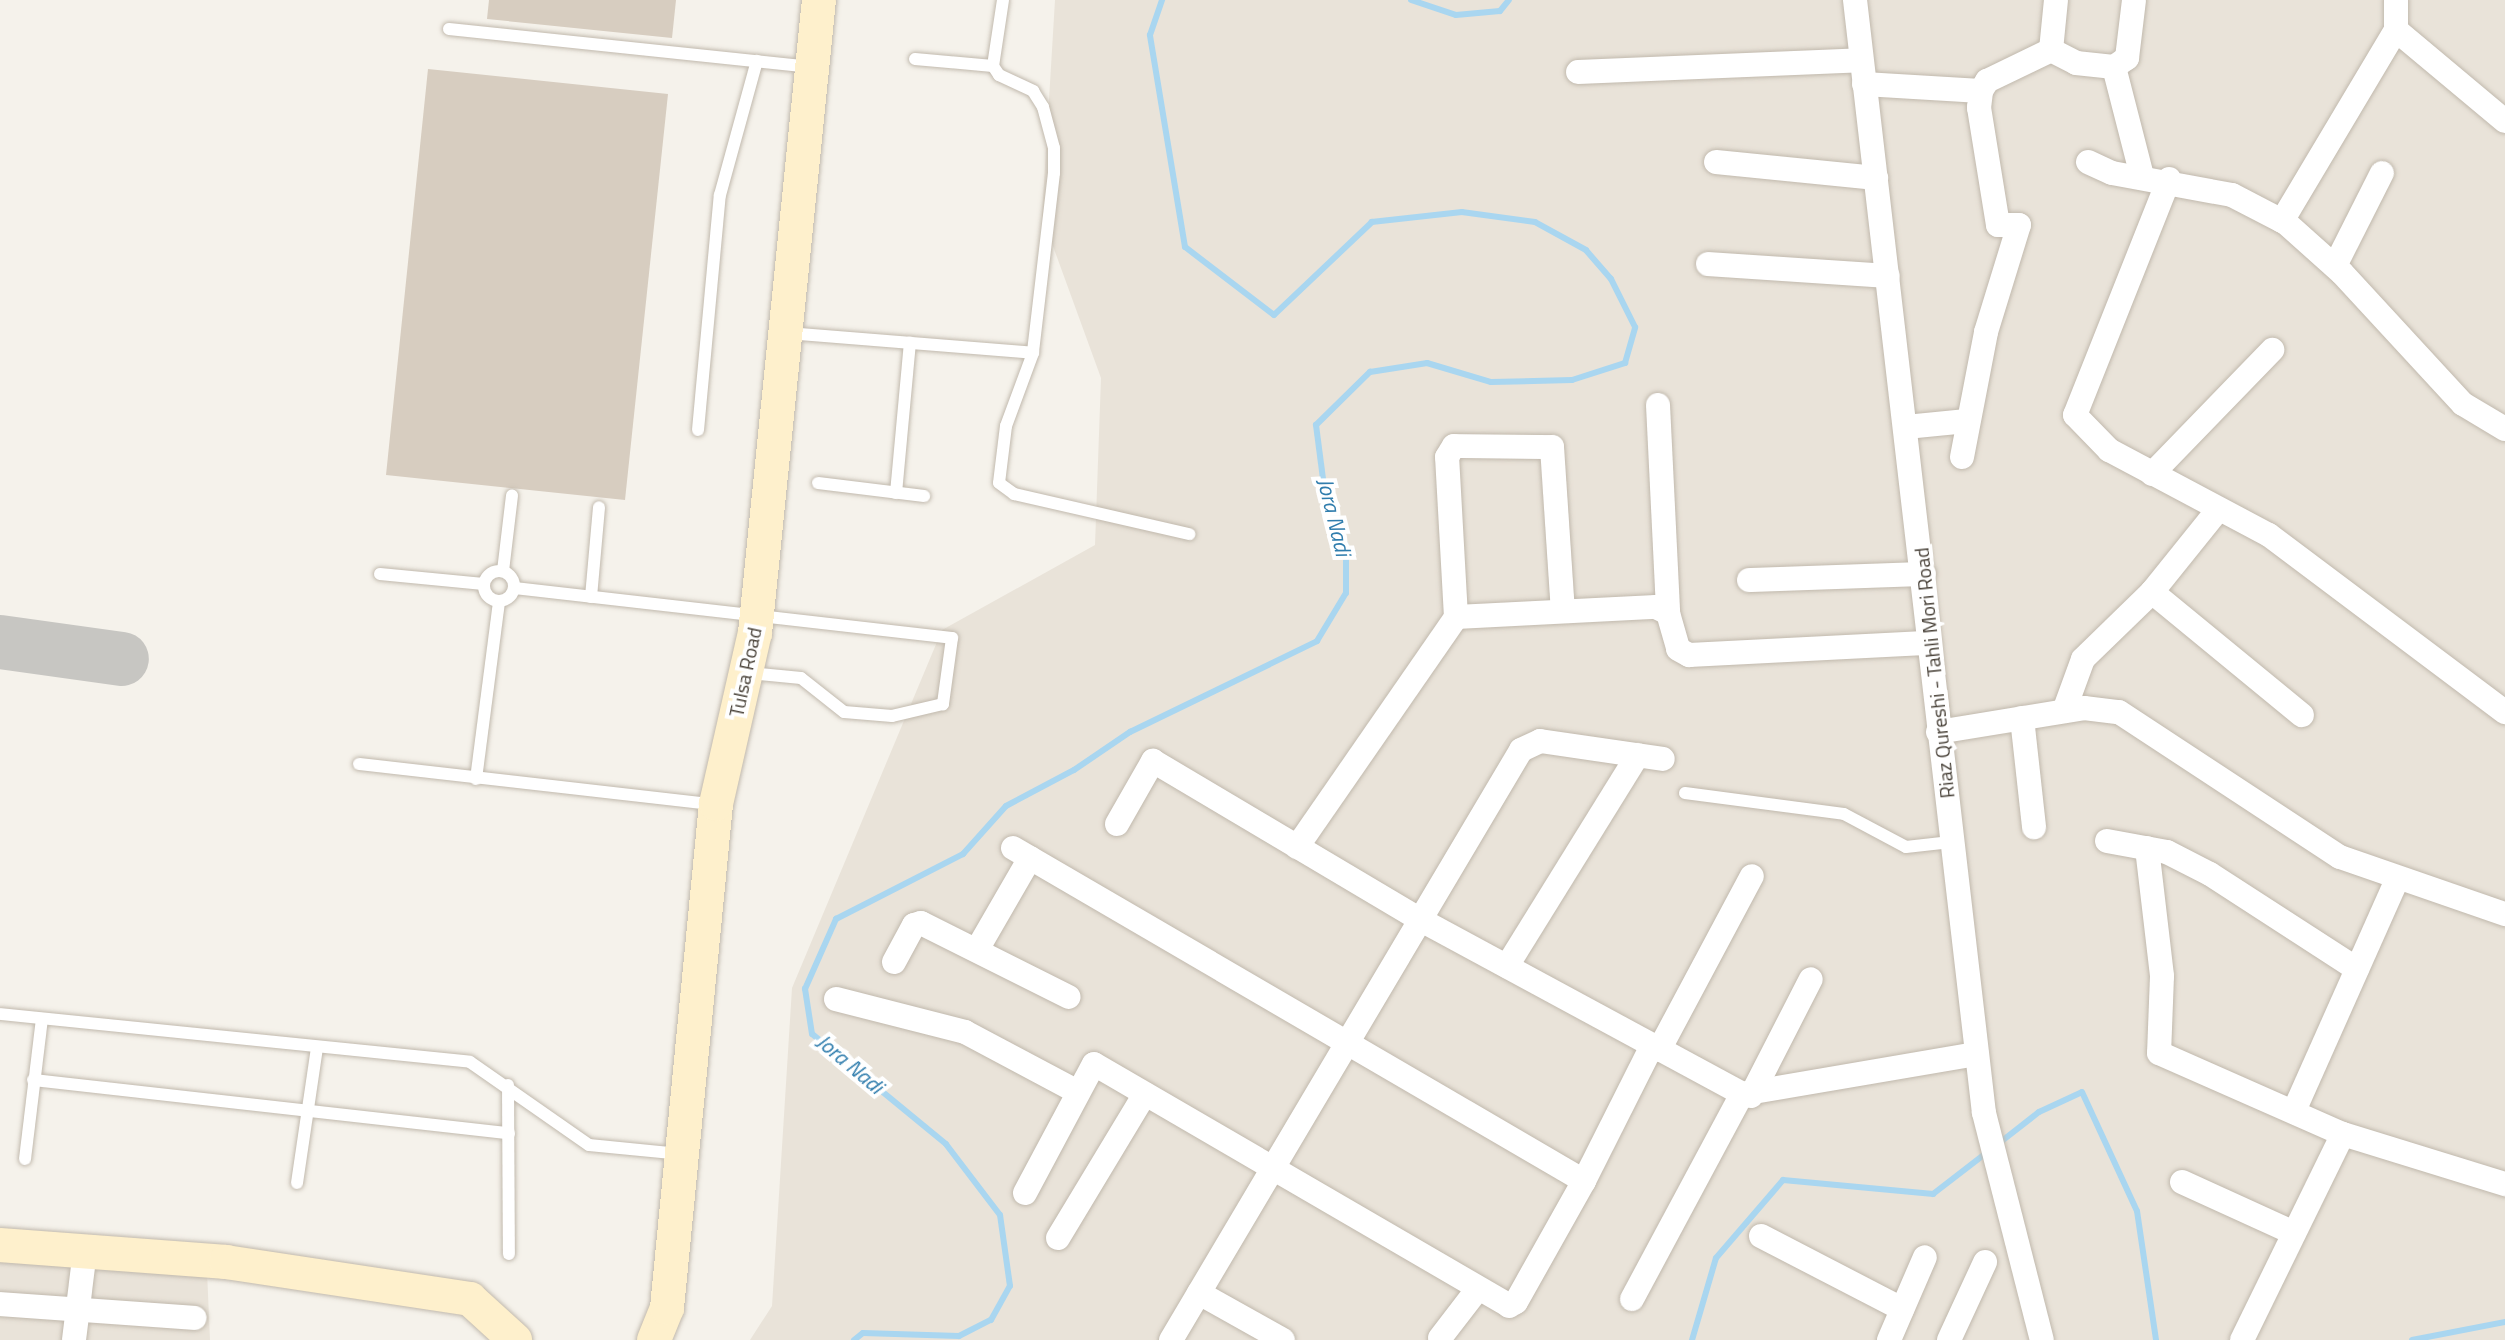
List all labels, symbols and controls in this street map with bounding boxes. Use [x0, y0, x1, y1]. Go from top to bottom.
water label: Jora Nadi [1312, 475, 1356, 559]
street label: Riaz Qureshi - Tahli Mori Road [1909, 546, 1959, 800]
street label: Tulsa Road [724, 625, 766, 719]
water label: Jora Nadi [811, 1028, 889, 1100]

